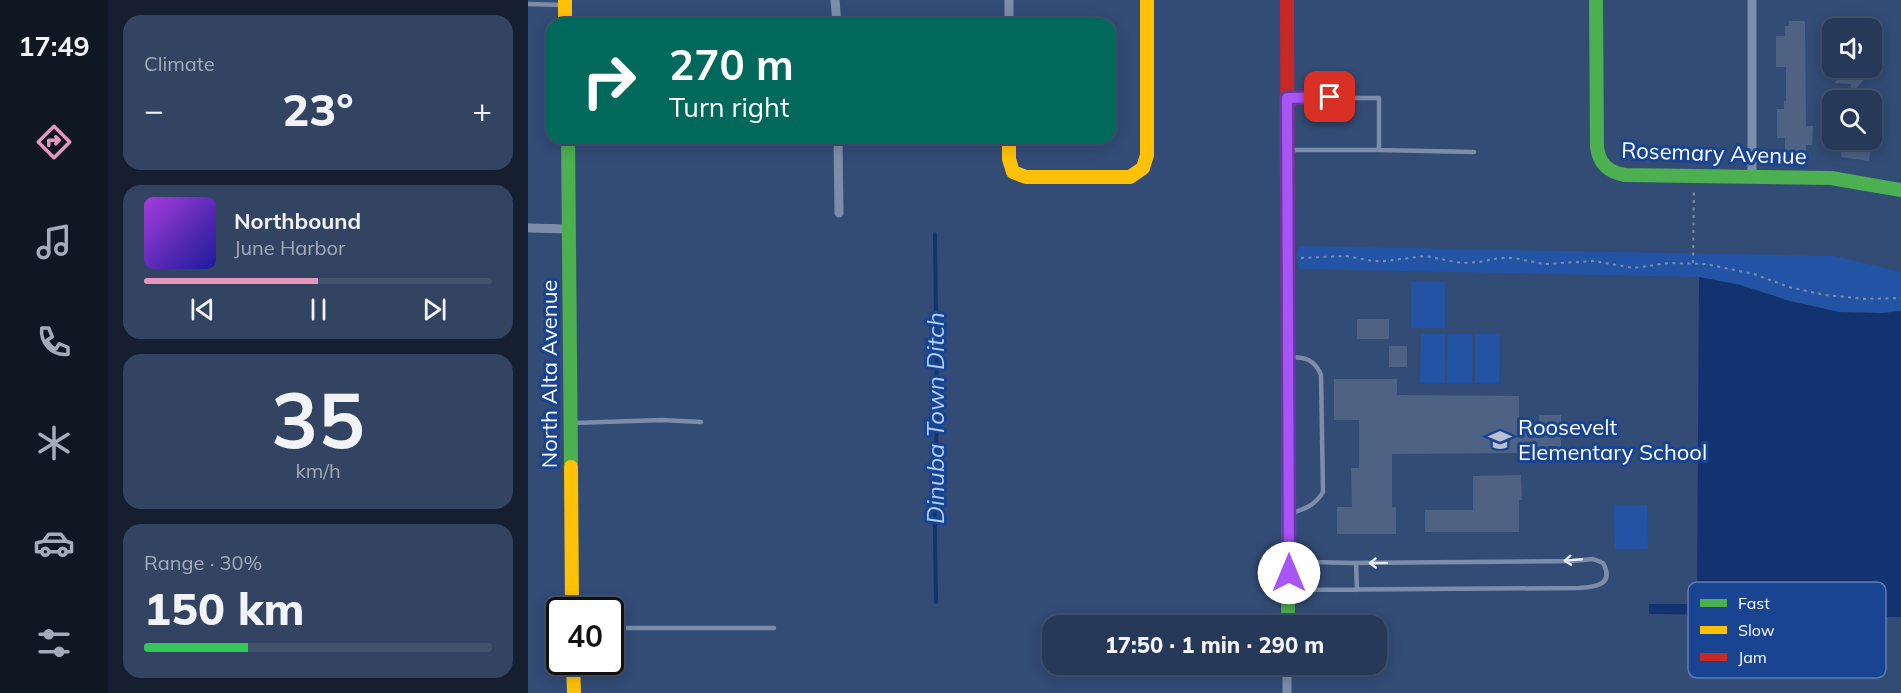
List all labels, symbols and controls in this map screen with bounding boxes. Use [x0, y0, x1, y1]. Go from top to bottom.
map controls [1822, 18, 1882, 150]
button: sound [1822, 18, 1882, 78]
text: 17:49 [18, 29, 90, 63]
text: 270 m [669, 38, 794, 91]
icon: right [570, 42, 648, 120]
text: Climate [144, 51, 215, 76]
pin [1304, 71, 1355, 122]
icon: arrive [1313, 80, 1346, 113]
text: 23° [282, 81, 354, 137]
text: − [144, 89, 164, 130]
text: + [472, 89, 492, 130]
text: Turn right [669, 90, 789, 124]
button: search [1822, 90, 1882, 150]
icon: directions [33, 121, 75, 163]
street label: Rosemary Avenue [1621, 136, 1807, 170]
text: Northbound [234, 207, 361, 235]
icon: music [33, 221, 75, 263]
text: June Harbor [234, 235, 345, 260]
street label: North Alta Avenue [535, 280, 563, 468]
icon: previous [186, 293, 219, 326]
icon: pause [302, 293, 335, 326]
icon: next [418, 293, 451, 326]
water label: Dinuba Town Ditch [920, 312, 950, 524]
icon: phone [33, 321, 75, 363]
text: 35 [271, 370, 365, 468]
place label: Roosevelt Elementary School [1518, 413, 1707, 466]
icon: climate [33, 422, 75, 464]
school or university icon: Roosevelt Elementary School [1487, 427, 1513, 453]
text: km/h [295, 458, 341, 483]
icon: car [33, 522, 75, 564]
position arrow [1257, 541, 1321, 605]
text: Range · 30% [144, 550, 262, 575]
one-way arrow [1563, 555, 1583, 566]
one-way arrow [1368, 557, 1388, 569]
text: 150 km [144, 580, 305, 636]
legend [1688, 582, 1886, 678]
text: Fast [1738, 593, 1770, 613]
speed limit sign: 40 [546, 597, 624, 675]
text: Slow [1738, 620, 1775, 640]
icon: filters [33, 622, 75, 664]
text: 17:50 · 1 min · 290 m [1105, 631, 1324, 659]
text: Jam [1738, 647, 1767, 667]

